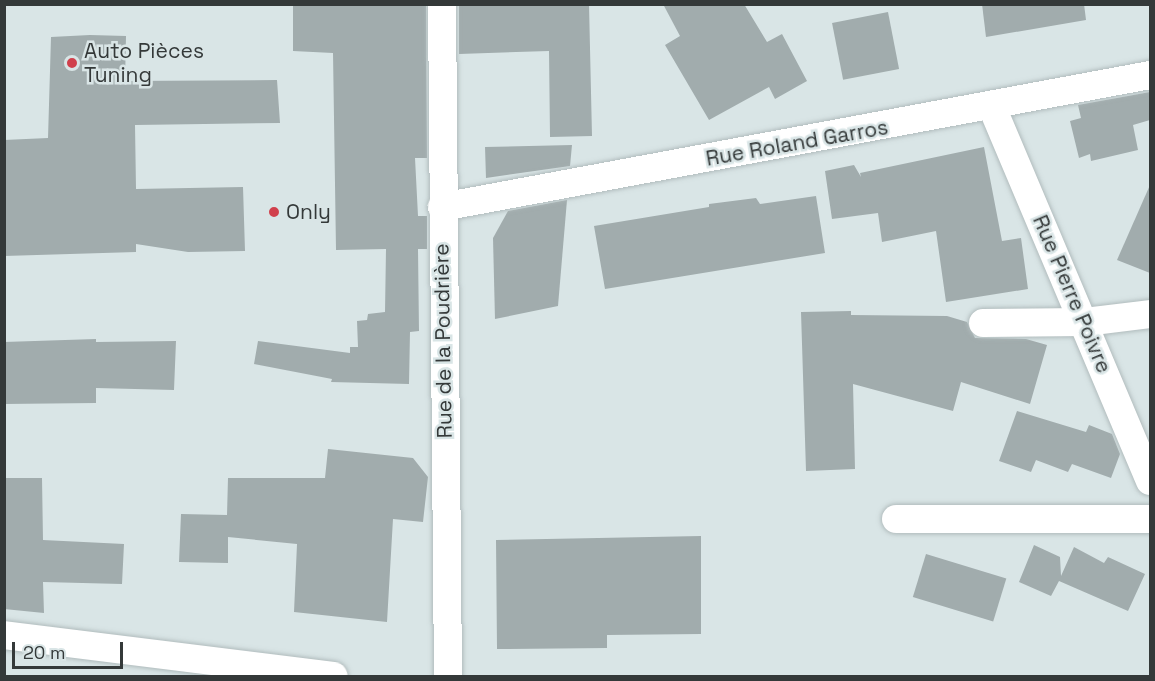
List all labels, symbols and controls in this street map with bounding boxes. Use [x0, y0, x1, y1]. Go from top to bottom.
place label: Auto Pièces Tuning [84, 38, 204, 88]
marker: Auto Pièces Tuning [65, 56, 79, 70]
street label: Rue Roland Garros [704, 115, 890, 171]
place label: Only [286, 199, 331, 225]
marker: Only [267, 205, 281, 219]
street label: Rue Pierre Poivre [1027, 211, 1117, 377]
street label: Rue de la Poudrière [429, 243, 457, 439]
scale bar [15, 630, 126, 668]
text: 20 m [23, 641, 66, 664]

